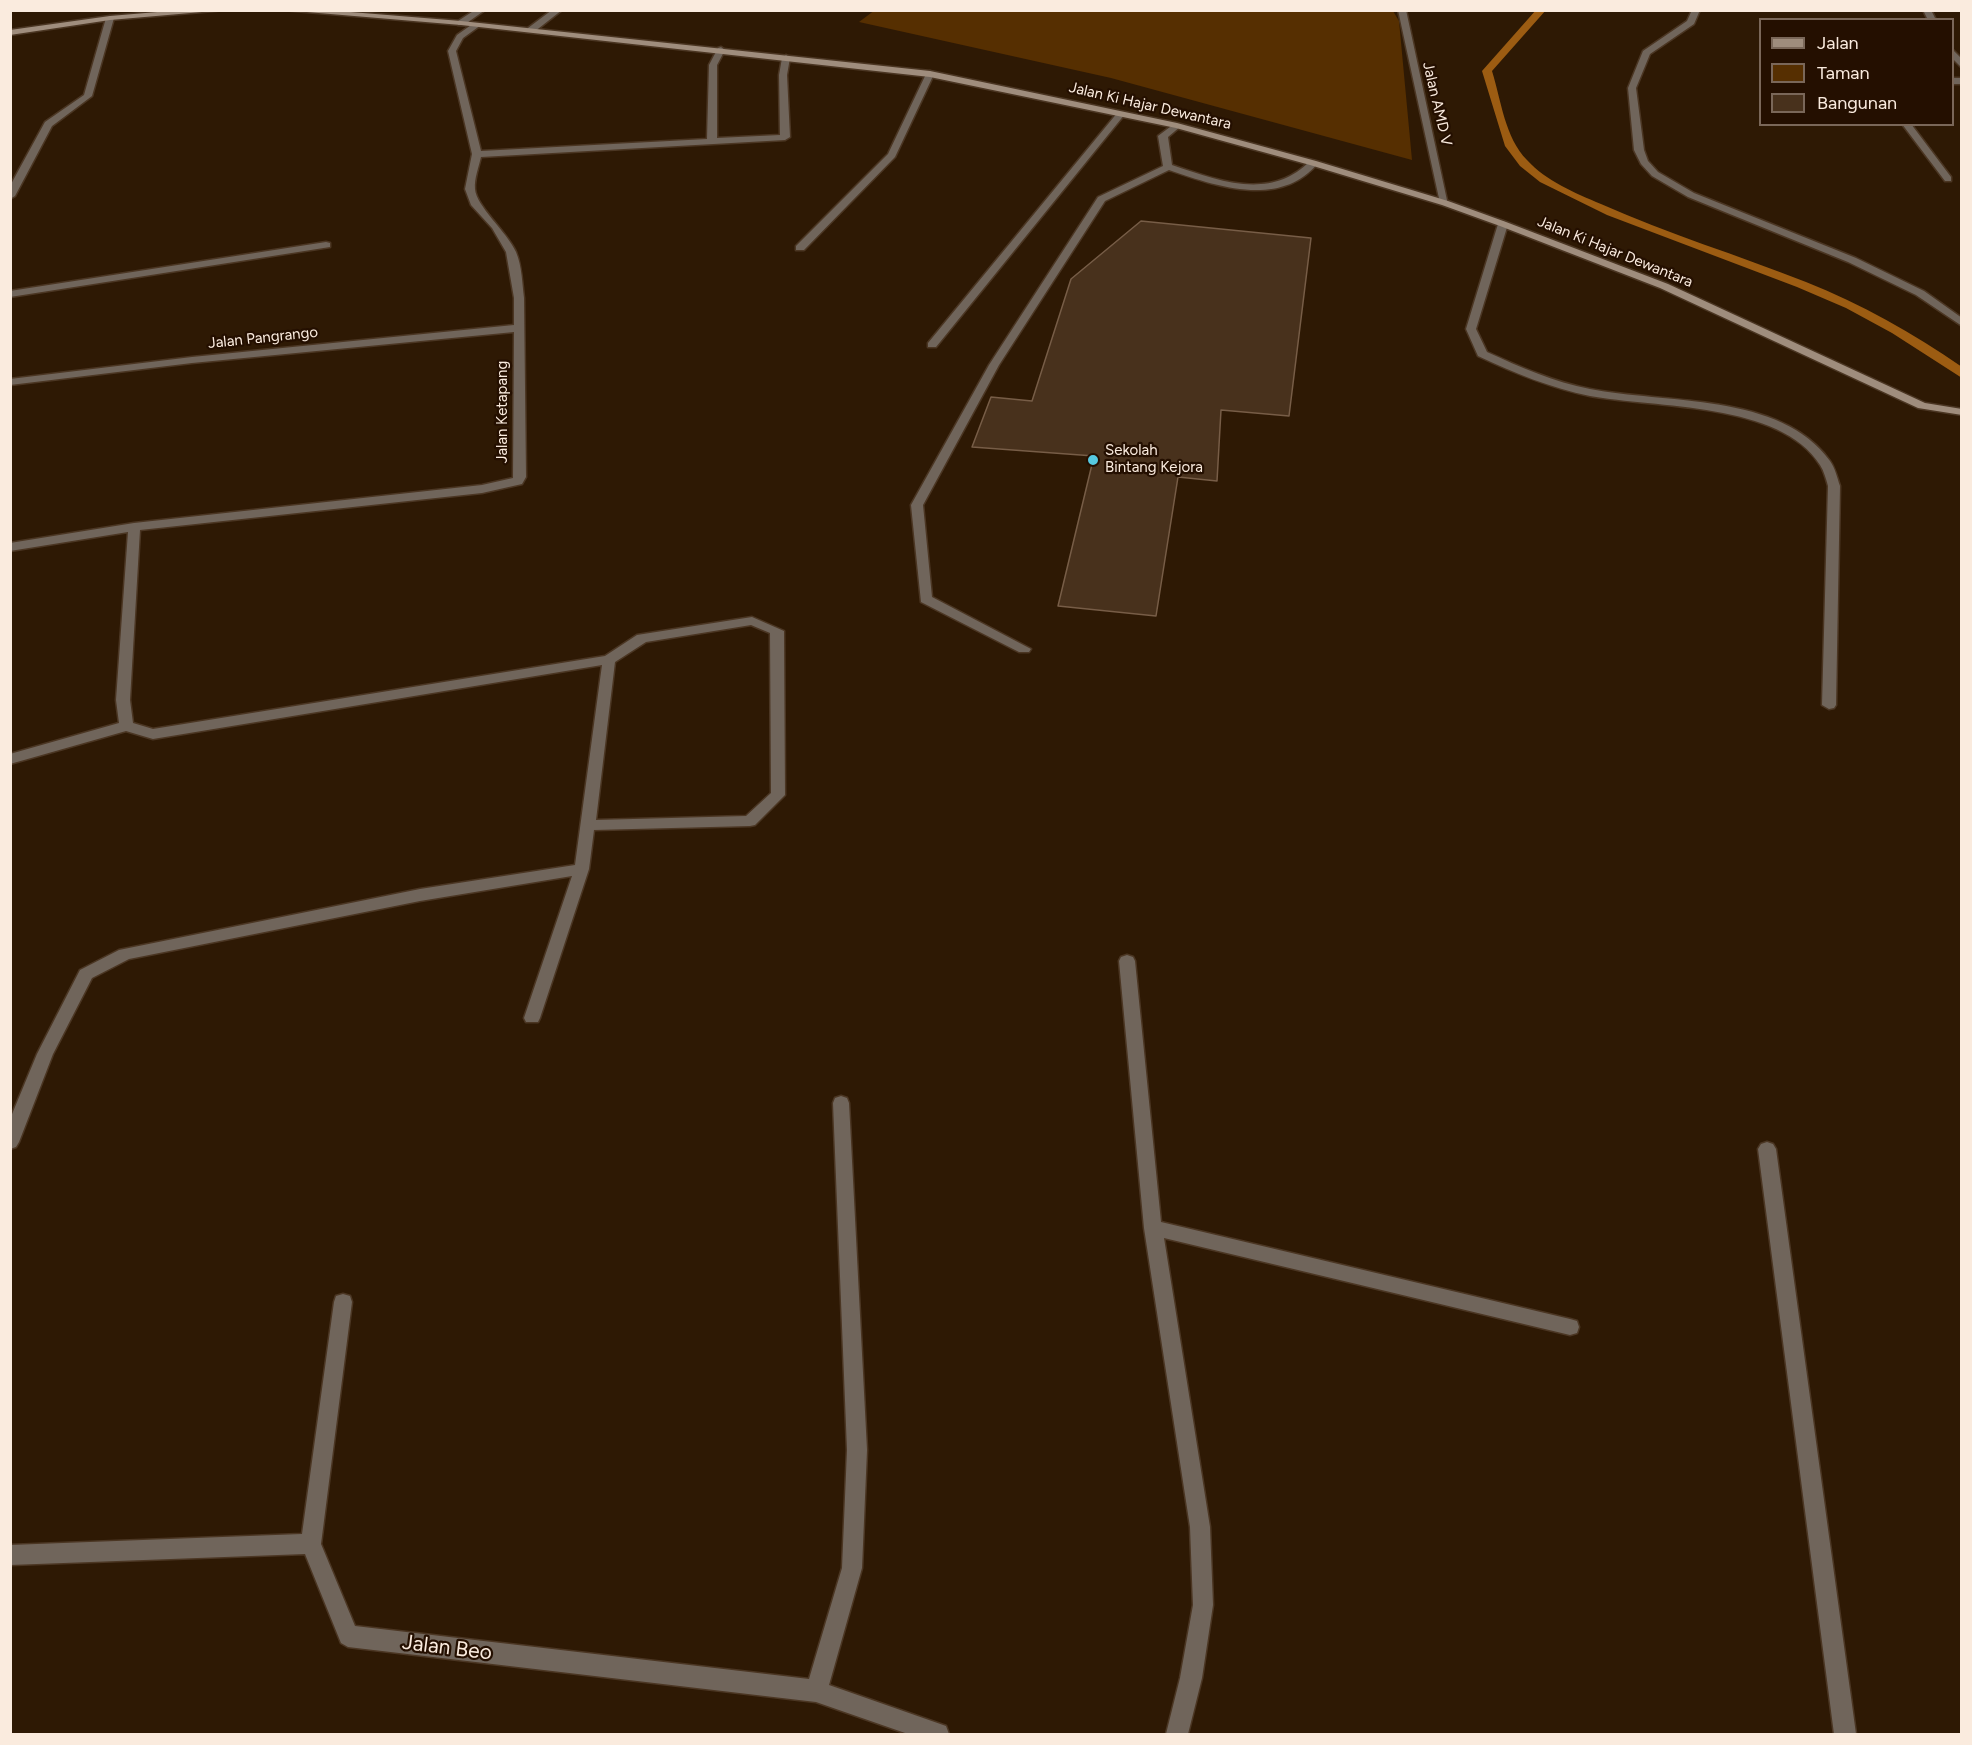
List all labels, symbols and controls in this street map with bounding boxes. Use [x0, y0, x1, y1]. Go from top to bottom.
legend [1759, 18, 1954, 126]
text: Jalan [1817, 32, 1859, 54]
street label: Jalan AMD V [1419, 60, 1455, 148]
text: Taman [1817, 62, 1870, 84]
street label: Jalan Ki Hajar Dewantara [1067, 79, 1233, 133]
text: Bangunan [1817, 92, 1897, 114]
street label: Jalan Ki Hajar Dewantara [1535, 213, 1695, 291]
street label: Jalan Pangrango [207, 323, 319, 353]
street label: Jalan Ketapang [494, 361, 512, 463]
place label: Sekolah Bintang Kejora [1105, 442, 1203, 477]
marker: Sekolah Bintang Kejora [1086, 453, 1100, 467]
street label: Jalan Beo [401, 1630, 493, 1666]

